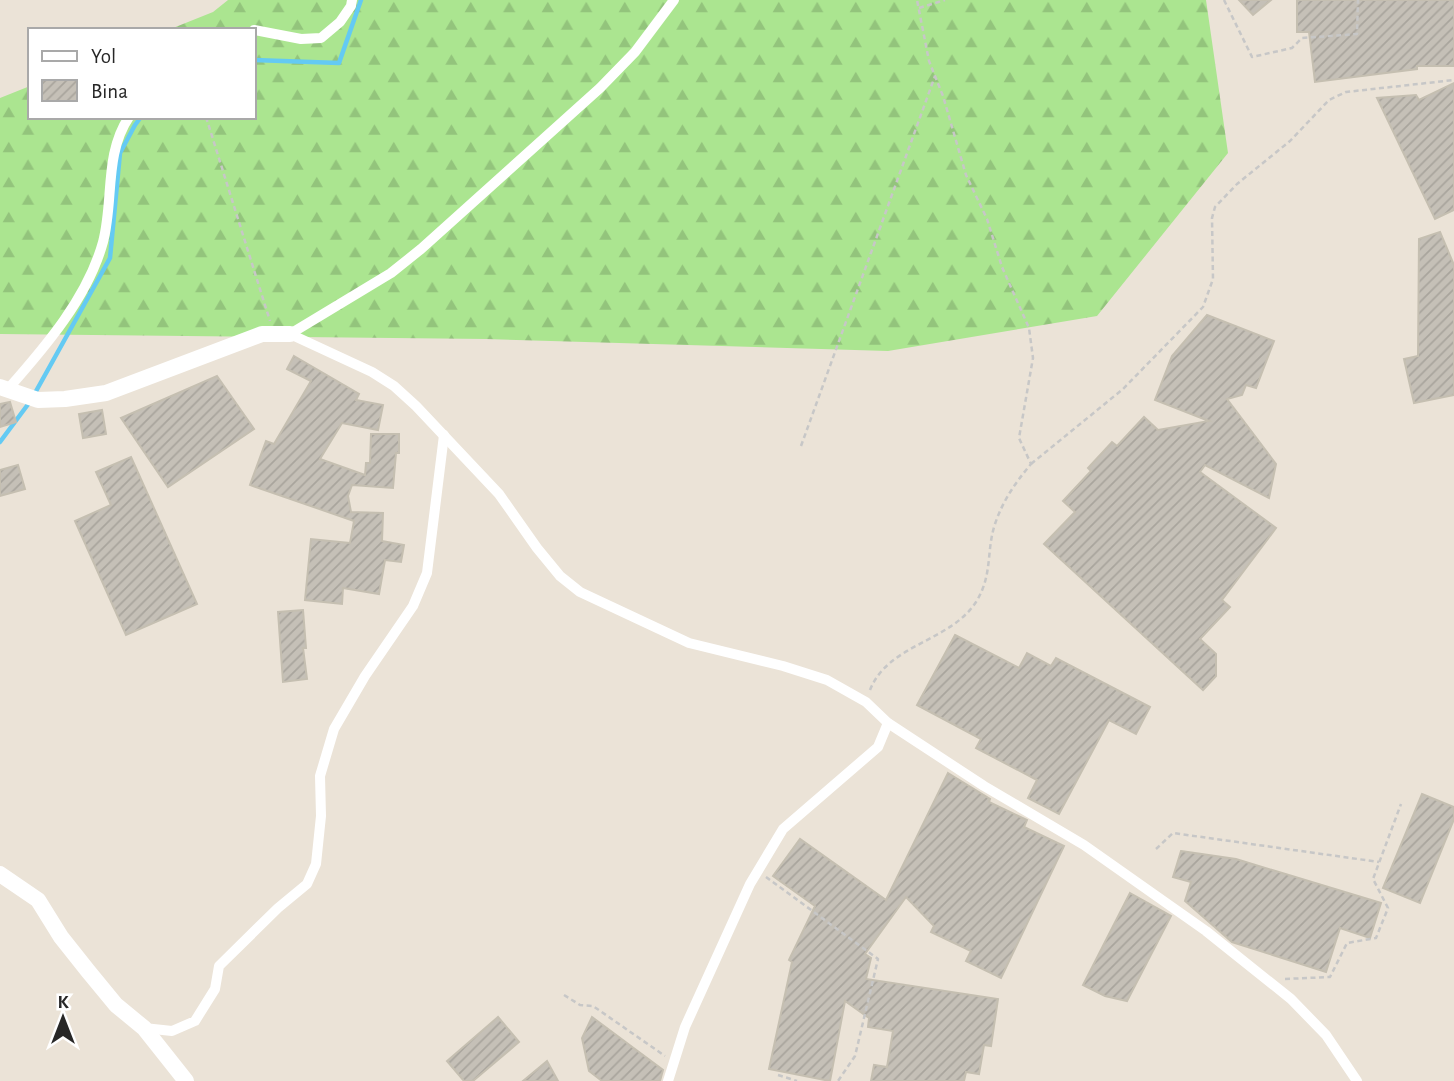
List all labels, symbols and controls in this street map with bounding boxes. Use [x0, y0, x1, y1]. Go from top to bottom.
legend [28, 28, 256, 119]
text: Yol [91, 46, 116, 67]
text: Bina [91, 81, 128, 102]
north arrow [28, 983, 98, 1053]
text: K [57, 993, 69, 1012]

